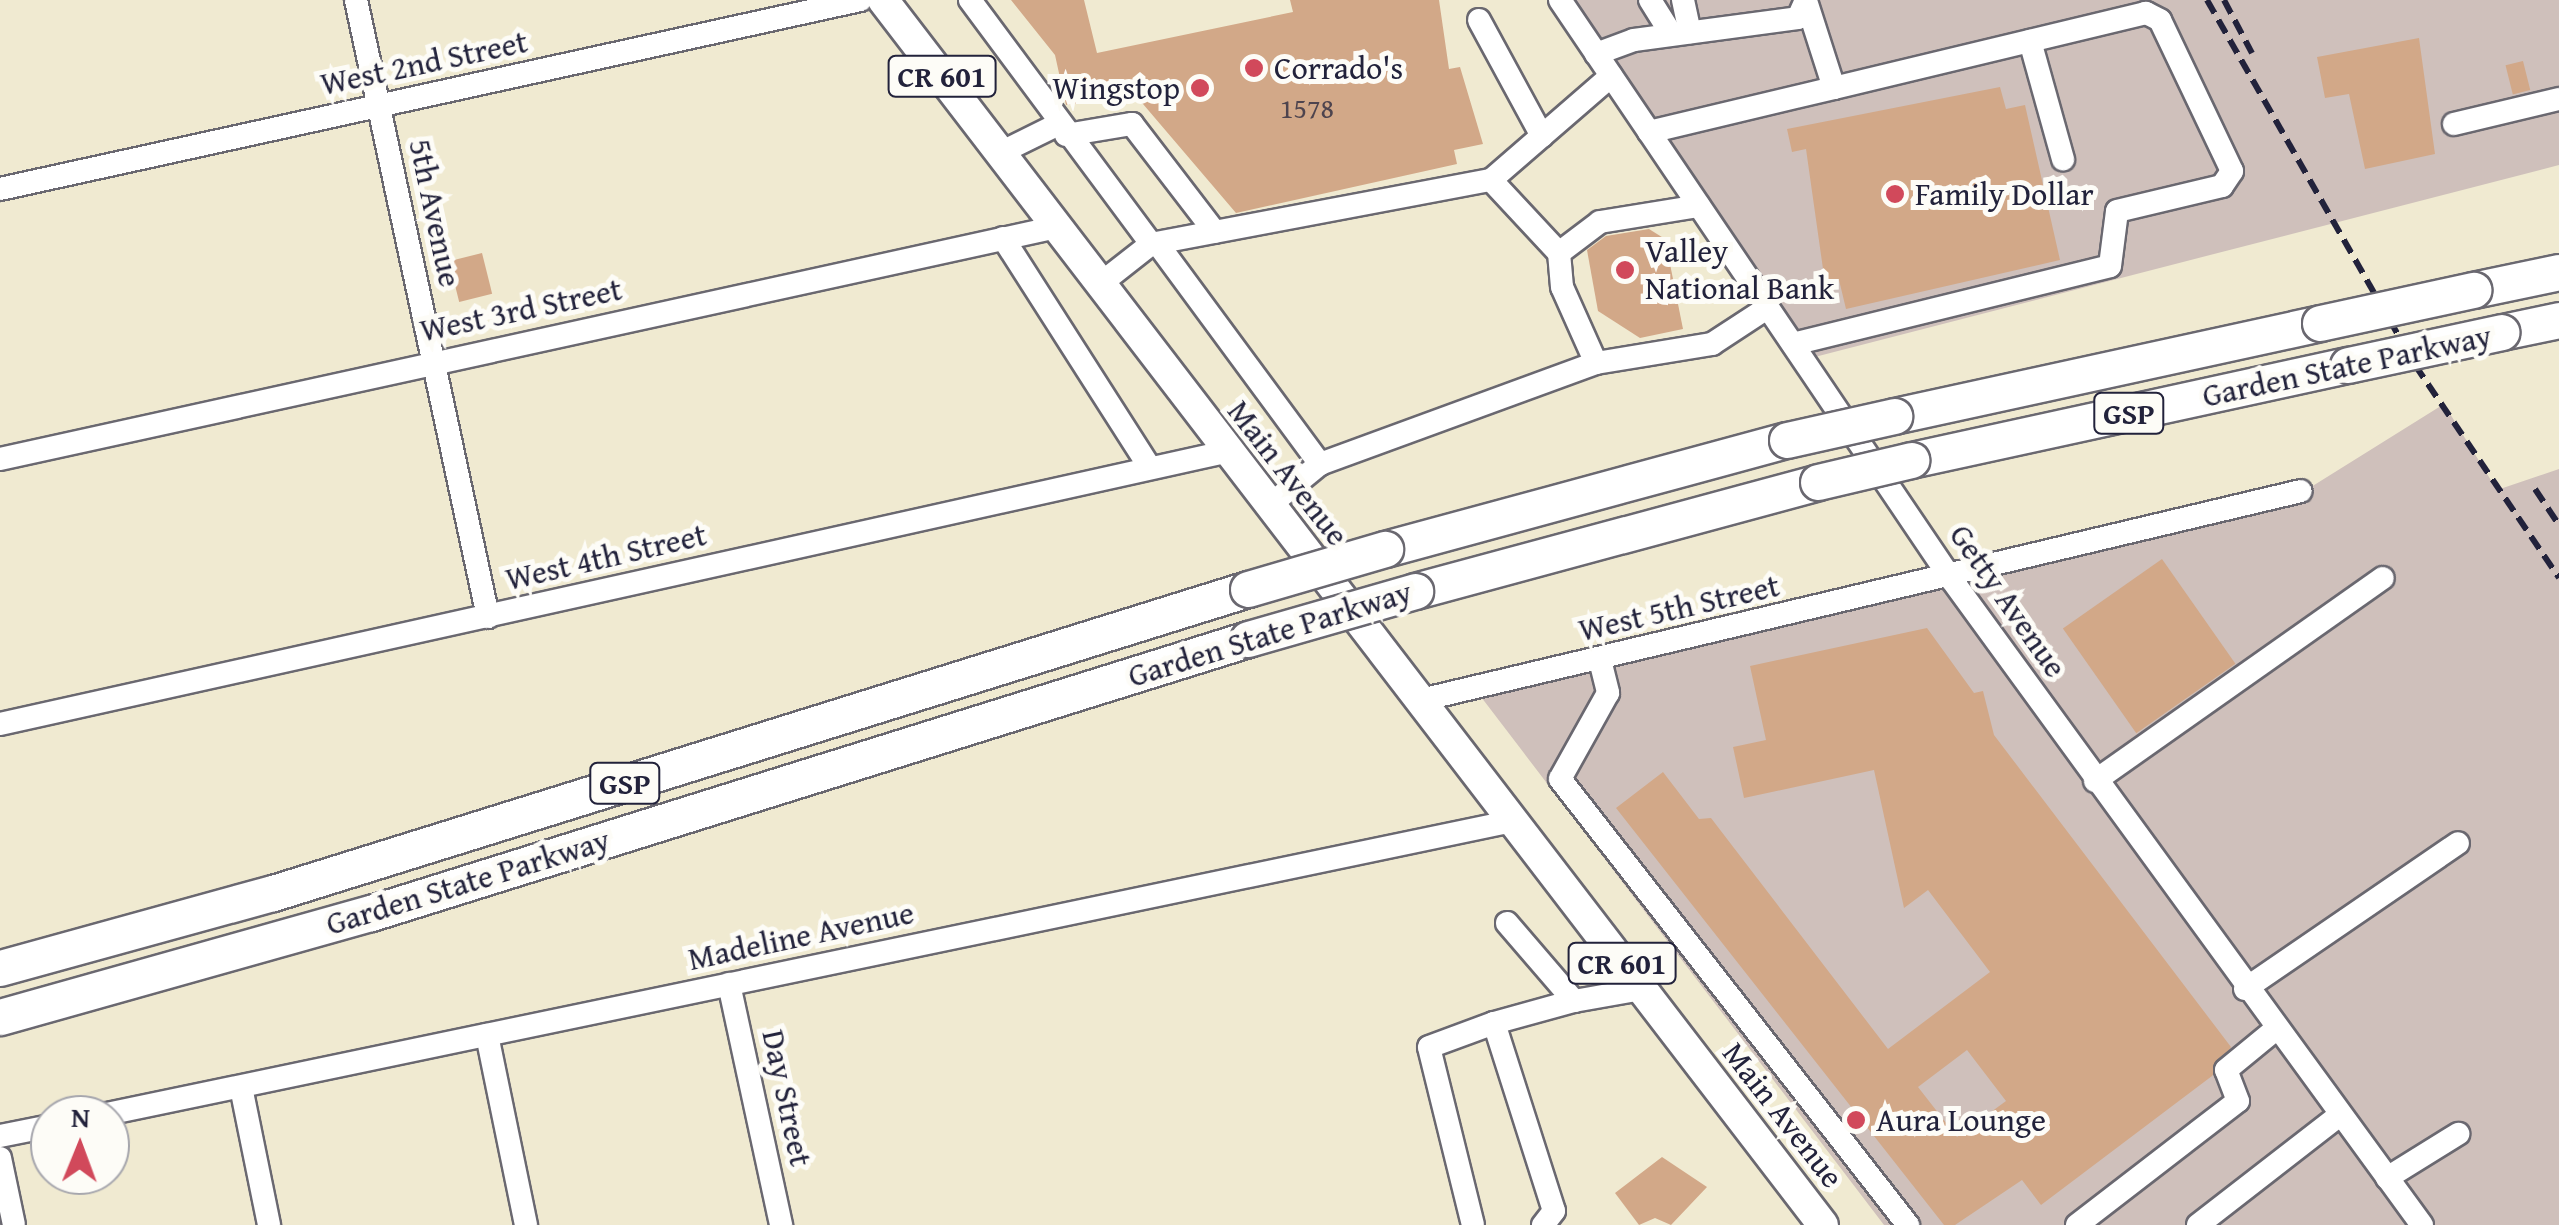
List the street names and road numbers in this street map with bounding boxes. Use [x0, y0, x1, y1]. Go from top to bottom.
street label: West 2nd Street [317, 22, 531, 104]
road number: CR 601 [887, 51, 997, 101]
street label: 5th Avenue [401, 136, 469, 290]
street label: West 3rd Street [417, 270, 625, 350]
street label: Garden State Parkway [2199, 317, 2495, 415]
road number: GSP [2092, 388, 2166, 438]
street label: Main Avenue [1219, 393, 1357, 553]
street label: West 4th Street [502, 515, 710, 599]
street label: Getty Avenue [1941, 517, 2075, 685]
street label: West 5th Street [1575, 566, 1783, 650]
street label: Garden State Parkway [1124, 573, 1416, 695]
road number: GSP [588, 758, 662, 808]
street label: Garden State Parkway [322, 821, 614, 943]
street label: Madeline Avenue [685, 893, 917, 979]
road number: CR 601 [1567, 938, 1677, 988]
street label: Day Street [754, 1026, 820, 1170]
street label: Main Avenue [1714, 1035, 1852, 1195]

